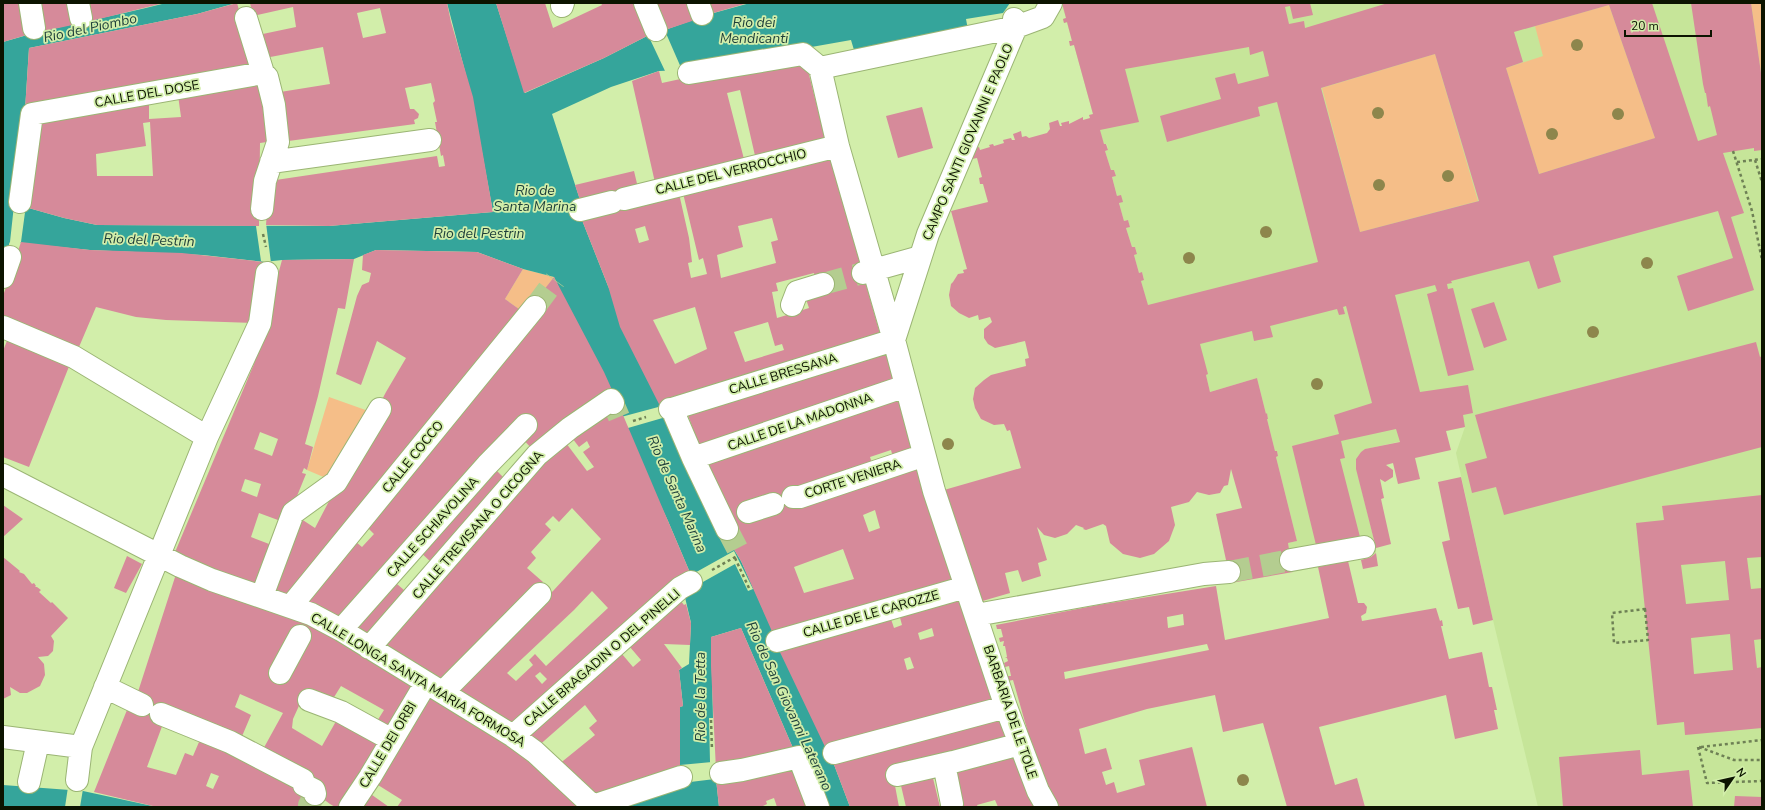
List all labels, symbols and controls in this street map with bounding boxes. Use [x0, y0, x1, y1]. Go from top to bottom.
water label: Rio del Piombo [41, 9, 139, 47]
scale bar [1625, 12, 1711, 38]
water label: Rio dei Mendicanti [720, 13, 789, 48]
text: 20 m [1631, 18, 1659, 34]
street label: CAMPO SANTI GIOVANNI E PAOLO [918, 41, 1018, 243]
street label: CALLE DEL DOSE [93, 76, 201, 112]
street label: CALLE DEL VERROCCHIO [654, 145, 808, 199]
water label: Rio de Santa Marina [494, 181, 576, 216]
water label: Rio del Pestrin [433, 224, 525, 243]
water label: Rio del Pestrin [103, 229, 195, 251]
street label: CALLE BRESSANA [727, 349, 840, 399]
street label: CALLE DE LA MADONNA [725, 389, 875, 455]
street label: CALLE COCCO [378, 417, 448, 497]
water label: Rio de Santa Marina [643, 433, 711, 555]
street label: CALLE TREVISANA O CICOGNA [408, 446, 548, 603]
street label: CORTE VENIERA [802, 455, 904, 503]
street label: CALLE SCHIAVOLINA [383, 472, 484, 581]
street label: CALLE BRAGADIN O DEL PINELLI [520, 585, 684, 731]
street label: CALLE DE LE CAROZZE [801, 586, 941, 642]
street label: CALLE LONGA SANTA MARIA FORMOSA [307, 608, 529, 752]
water label: Rio de San Giovanni Laterano [741, 618, 837, 794]
street label: BARBARIA DE LE TOLE [979, 643, 1041, 781]
water label: Rio de la Tetta [691, 652, 710, 742]
street label: CALLE DEI ORBI [355, 698, 421, 792]
north arrow [1713, 758, 1753, 798]
text: N [1732, 765, 1749, 780]

